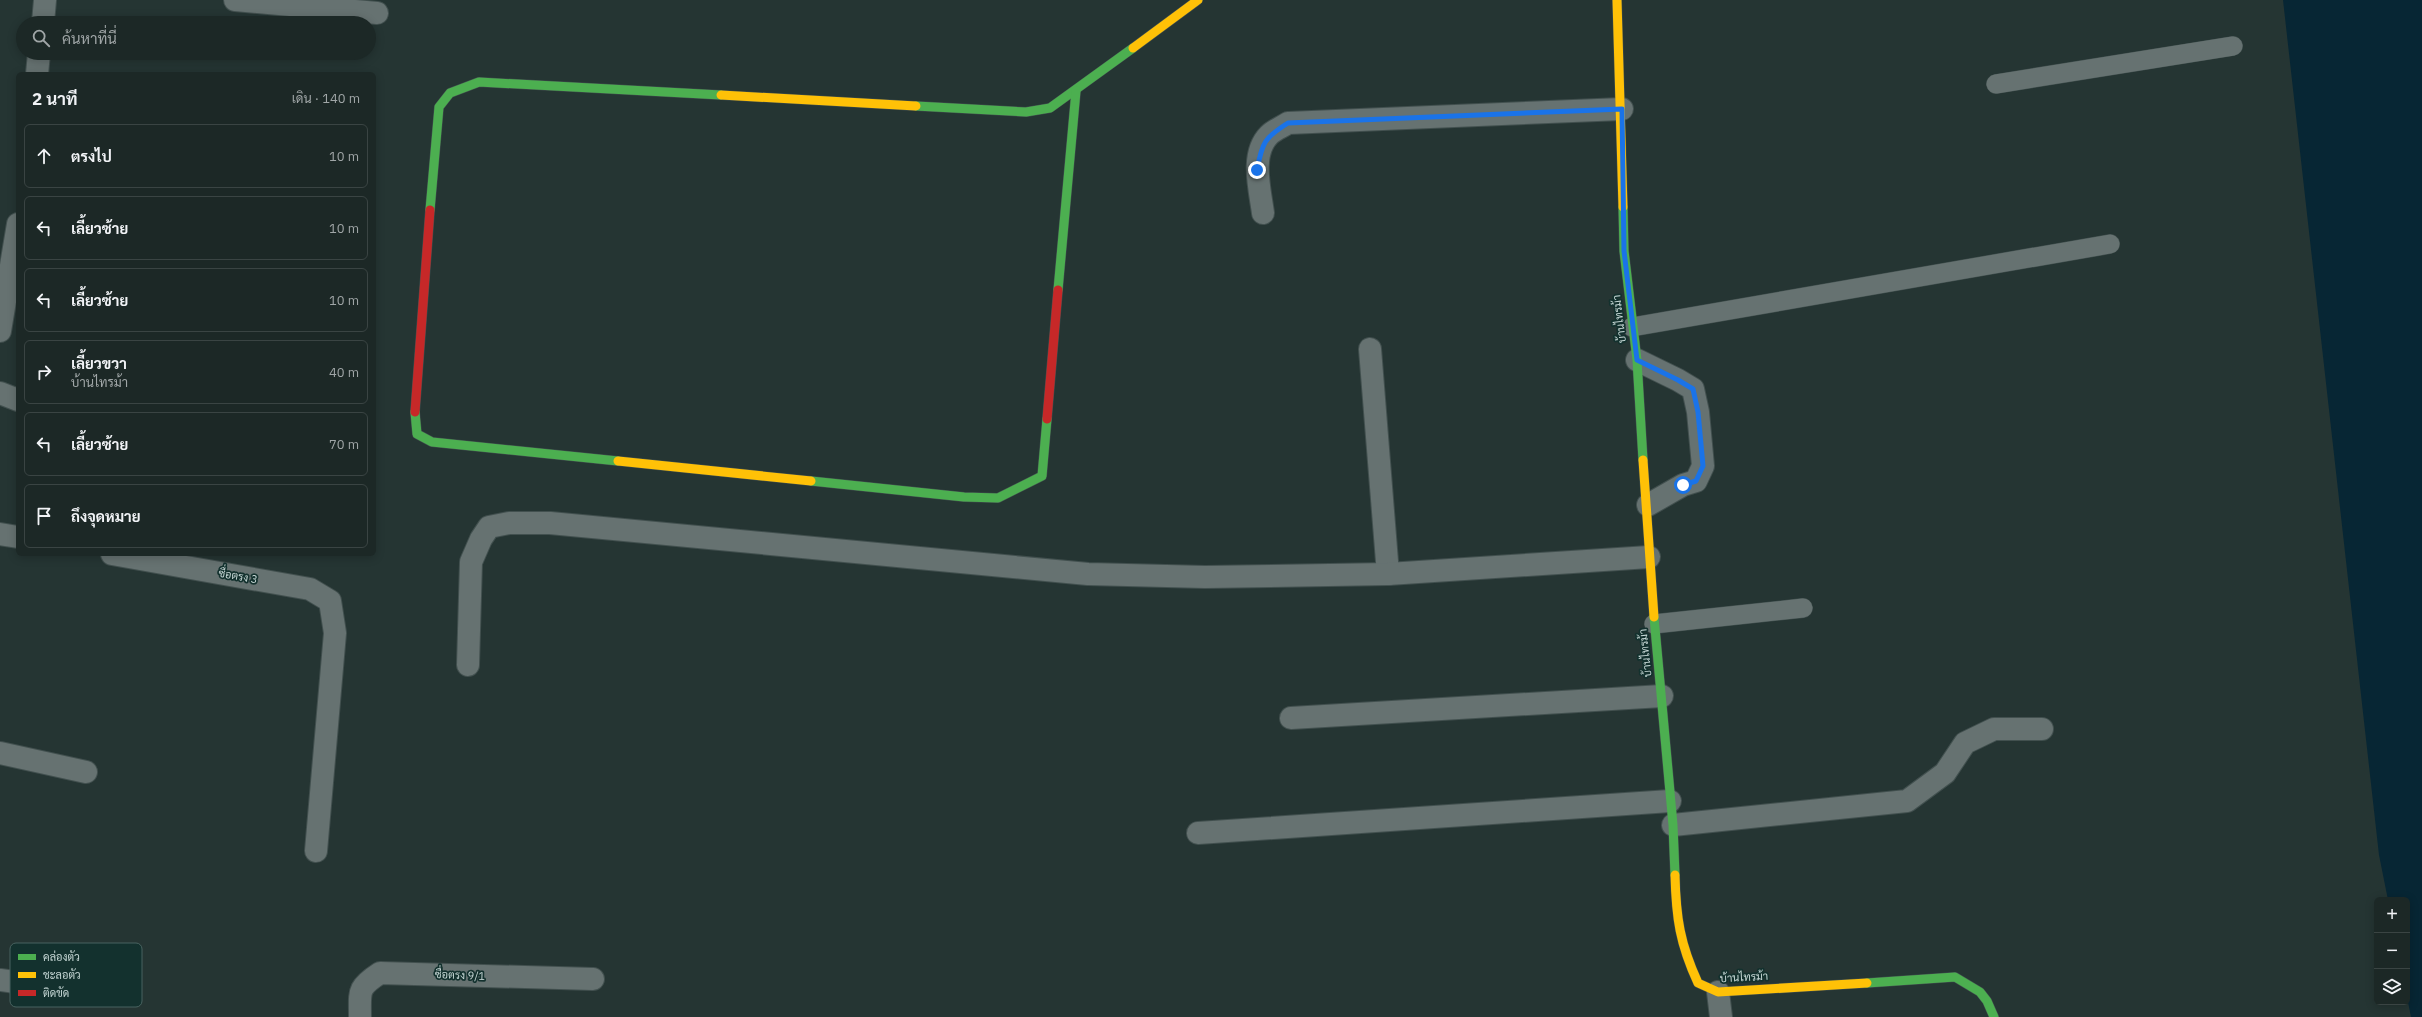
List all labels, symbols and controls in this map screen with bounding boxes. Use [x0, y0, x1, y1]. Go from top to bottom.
search box [16, 16, 376, 60]
icon: search [30, 27, 52, 49]
text: ค้นหาที่นี่ [62, 29, 117, 48]
text: 2 นาที [32, 88, 77, 110]
text: เดิน · 140 m [292, 90, 360, 107]
icon: ahead [33, 145, 55, 167]
text: ตรงไป [71, 147, 112, 166]
text: 10 m [329, 148, 359, 165]
route end [1248, 161, 1266, 179]
icon: left [33, 217, 55, 239]
text: เลี้ยวซ้าย [71, 219, 128, 238]
text: 10 m [329, 220, 359, 237]
icon: left [33, 289, 55, 311]
text: เลี้ยวซ้าย [71, 291, 128, 310]
text: 10 m [329, 292, 359, 309]
street label: บ้านไทรม้า [1608, 294, 1629, 344]
text: เลี้ยวขวา [71, 354, 127, 373]
icon: right [33, 361, 55, 383]
text: 40 m [329, 364, 359, 381]
text: บ้านไทรม้า [71, 374, 128, 391]
icon: left [33, 433, 55, 455]
text: เลี้ยวซ้าย [71, 435, 128, 454]
text: 70 m [329, 436, 359, 453]
route start [1674, 476, 1692, 494]
icon: arrive [33, 505, 55, 527]
text: ถึงจุดหมาย [71, 507, 141, 526]
street label: ซื่อตรง 3 [217, 562, 259, 586]
street label: บ้านไทรม้า [1635, 628, 1654, 678]
map controls [2374, 897, 2410, 1005]
button: + [2374, 897, 2410, 933]
button: − [2374, 933, 2410, 969]
legend [10, 943, 142, 1007]
text: คล่องตัว [43, 950, 80, 964]
street label: ซื่อตรง 9/1 [435, 963, 486, 983]
text: ชะลอตัว [43, 968, 81, 982]
street label: บ้านไทรม้า [1719, 968, 1769, 985]
button: layers [2374, 969, 2410, 1005]
text: ติดขัด [43, 986, 69, 1000]

